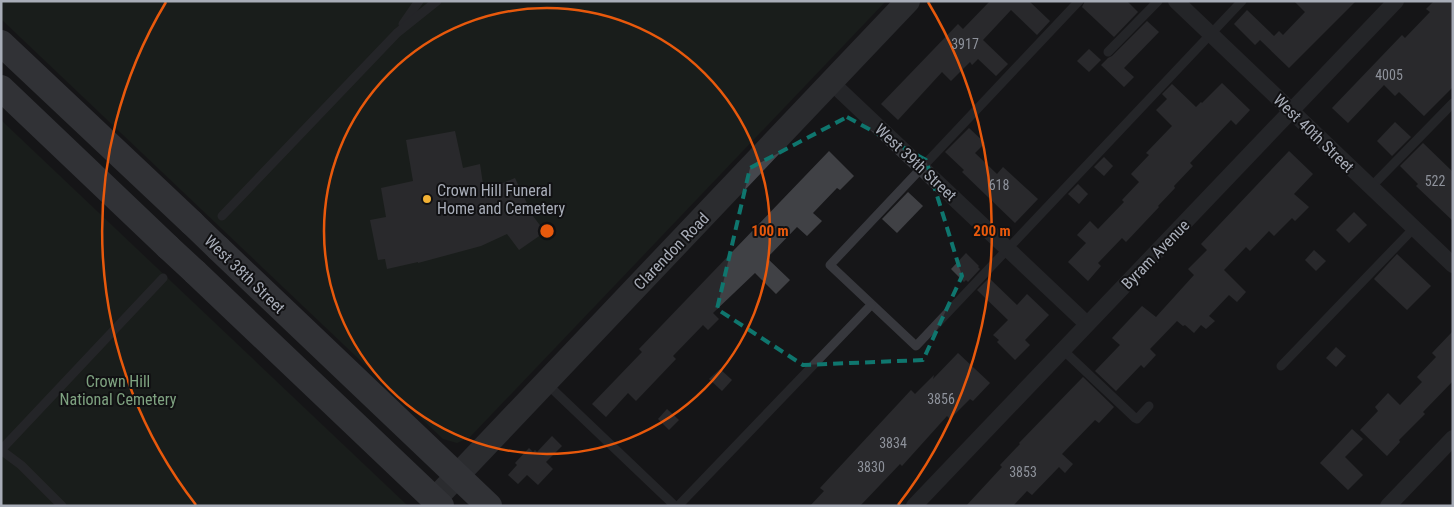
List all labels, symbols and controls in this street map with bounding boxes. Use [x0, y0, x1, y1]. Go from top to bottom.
house number: 3917 [951, 36, 979, 52]
house number: 4005 [1375, 67, 1403, 83]
street label: West 40th Street [1269, 90, 1358, 177]
street label: West 39th Street [871, 120, 961, 205]
house number: 522 [1425, 173, 1445, 189]
house number: 618 [989, 177, 1009, 193]
place label: Crown Hill Funeral Home and Cemetery [437, 181, 566, 218]
marker: Crown Hill Funeral Home and Cemetery [421, 193, 433, 205]
street label: Clarendon Road [630, 209, 713, 294]
street label: Byram Avenue [1117, 216, 1193, 293]
centre of rings [538, 222, 556, 240]
text: 100 m [751, 222, 789, 240]
text: 200 m [973, 222, 1011, 240]
street label: West 38th Street [200, 231, 289, 318]
park label: Crown Hill National Cemetery [60, 372, 177, 409]
house number: 3856 [927, 391, 955, 407]
house number: 3834 [879, 435, 907, 451]
house number: 3830 [857, 459, 885, 475]
house number: 3853 [1009, 464, 1037, 480]

